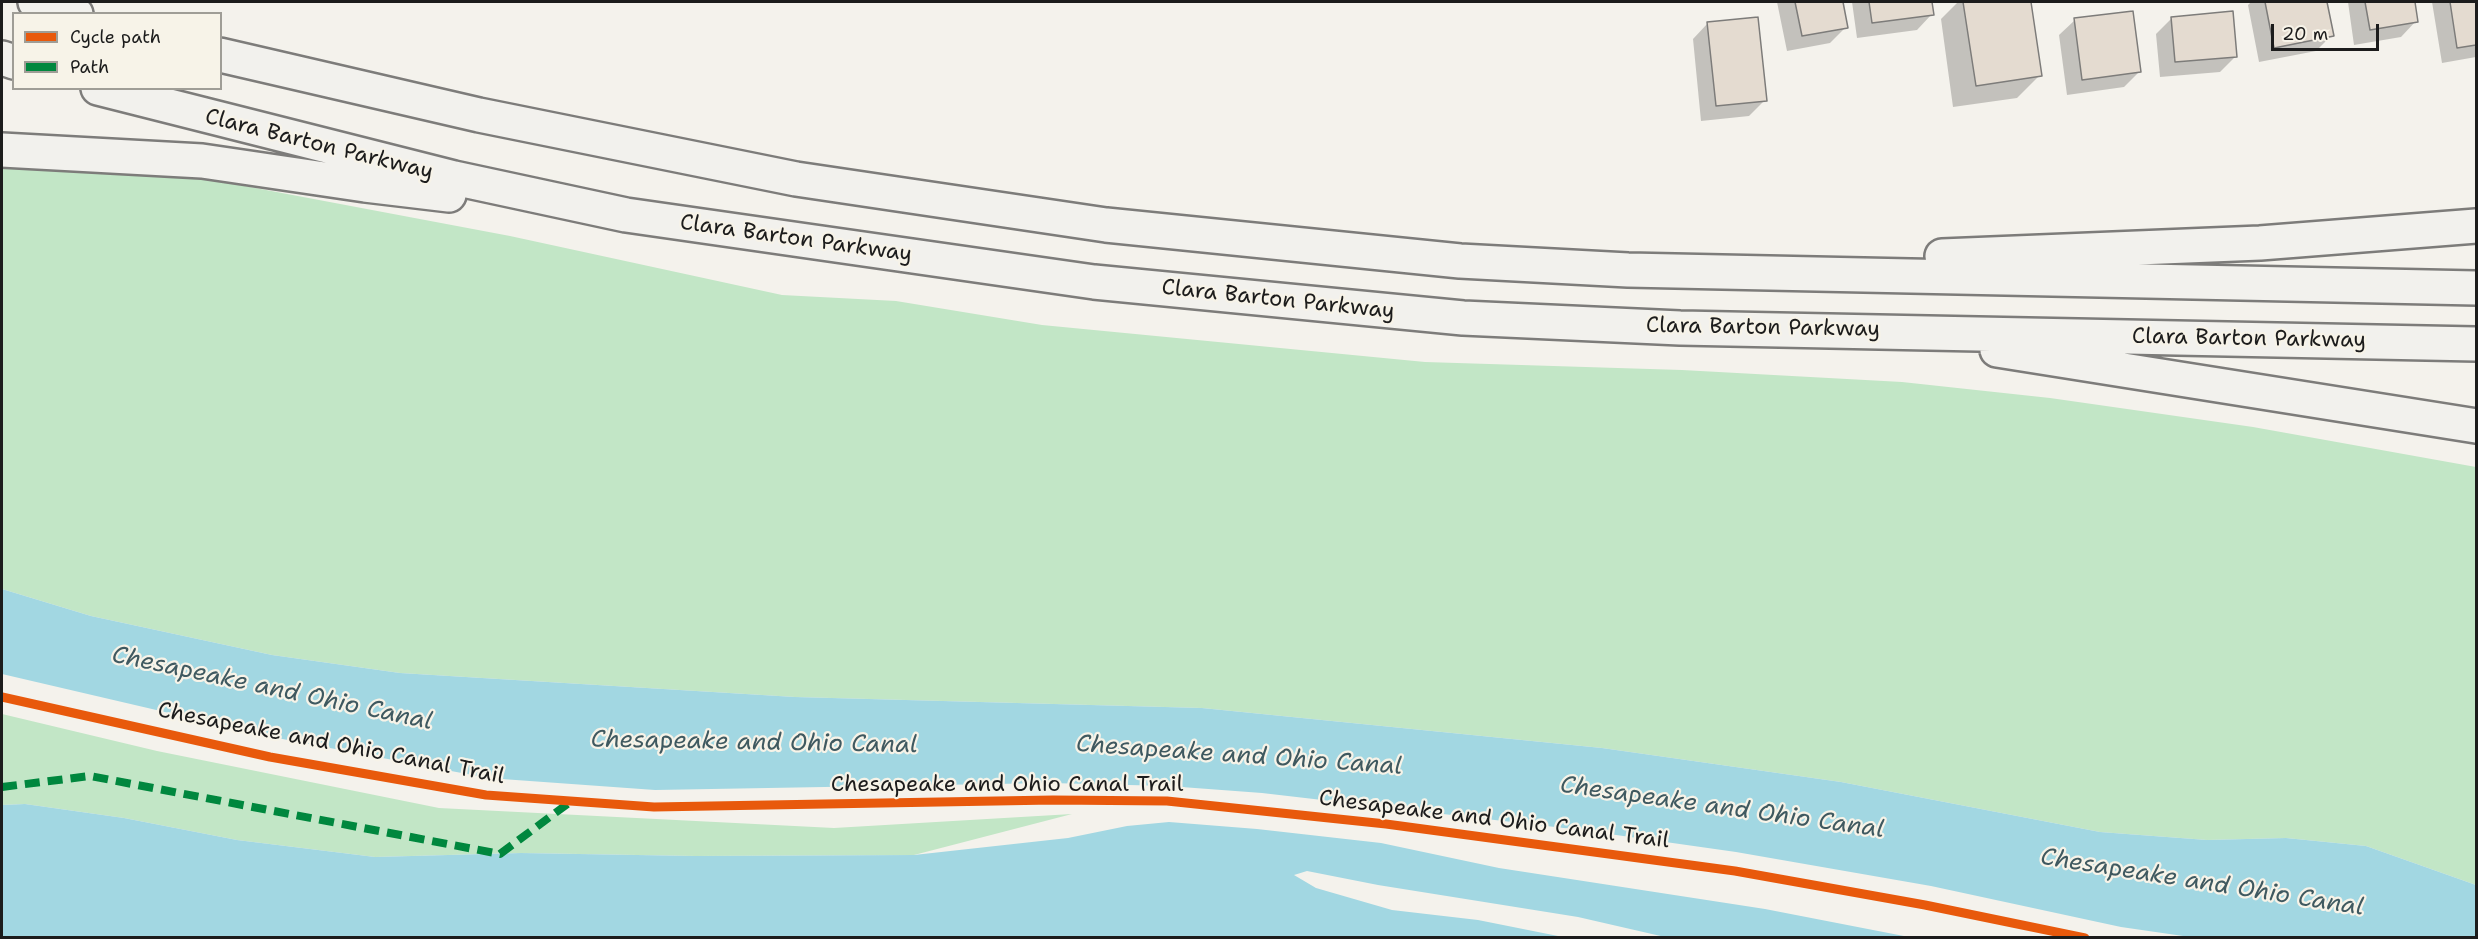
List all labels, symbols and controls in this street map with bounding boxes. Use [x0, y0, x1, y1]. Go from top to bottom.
legend [12, 12, 222, 90]
scale bar [2274, 12, 2382, 50]
text: 20 m [2282, 22, 2328, 46]
text: Cycle path [70, 25, 161, 49]
text: Path [70, 55, 109, 79]
street label: Clara Barton Parkway [202, 104, 436, 186]
street label: Clara Barton Parkway [678, 210, 914, 268]
street label: Clara Barton Parkway [1160, 275, 1396, 325]
street label: Clara Barton Parkway [1646, 313, 1880, 343]
street label: Clara Barton Parkway [2132, 324, 2366, 354]
water label: Chesapeake and Ohio Canal [109, 641, 435, 737]
street label: Chesapeake and Ohio Canal Trail [155, 697, 507, 791]
water label: Chesapeake and Ohio Canal [590, 726, 918, 760]
water label: Chesapeake and Ohio Canal [1075, 730, 1403, 782]
water label: Chesapeake and Ohio Canal [1558, 771, 1886, 845]
street label: Chesapeake and Ohio Canal Trail [831, 772, 1183, 798]
street label: Chesapeake and Ohio Canal Trail [1317, 785, 1671, 855]
water label: Chesapeake and Ohio Canal [2038, 843, 2366, 923]

